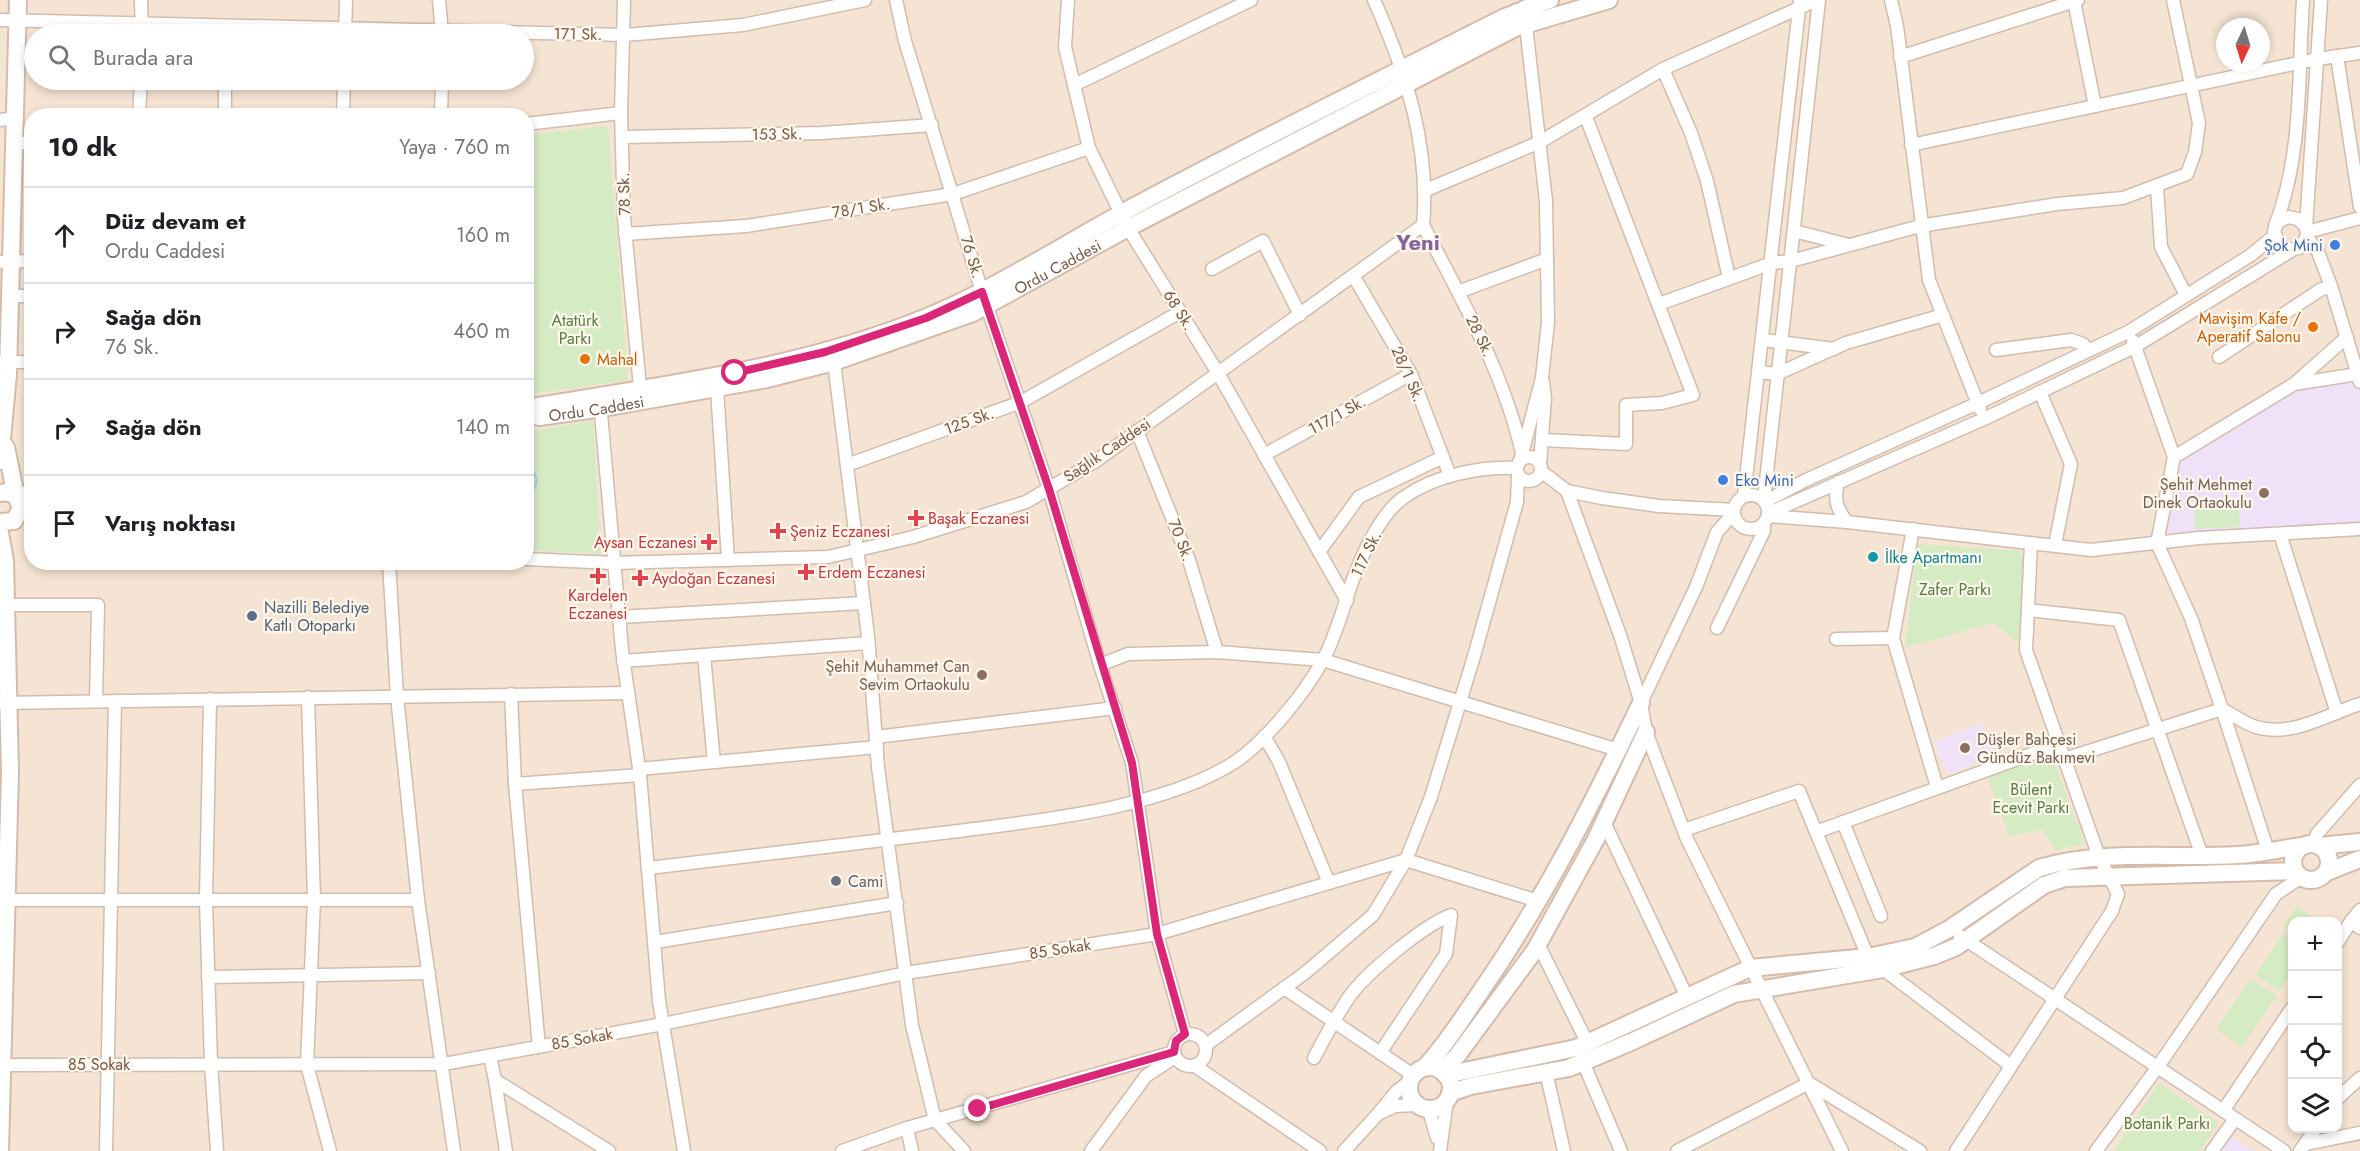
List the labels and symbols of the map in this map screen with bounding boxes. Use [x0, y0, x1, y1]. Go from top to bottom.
north arrow [2216, 18, 2270, 72]
street label: 171 Sk. [553, 22, 603, 46]
street label: 153 Sk. [751, 122, 803, 146]
street label: 78 Sk. [612, 172, 636, 216]
street label: 78/1 Sk. [830, 192, 892, 224]
district label: Yeni [1395, 226, 1440, 258]
street label: 76 Sk. [955, 233, 989, 281]
street label: Ordu Caddesi [1010, 233, 1105, 300]
place label: Şok Mini [2264, 234, 2323, 257]
marker: Şok Mini [2328, 238, 2342, 252]
street label: 68 Sk. [1158, 285, 1200, 335]
place label: Mavişim Kafe / Aperatif Salonu [2197, 307, 2301, 348]
park label: Atatürk Parkı [552, 309, 599, 350]
street label: 28 Sk. [1460, 311, 1500, 361]
marker: Mavişim Kafe / Aperatif Salonu [2306, 320, 2320, 334]
street label: 28/1 Sk. [1386, 342, 1430, 406]
place label: Mahal [597, 348, 637, 371]
marker: Mahal [578, 352, 592, 366]
route start [721, 359, 747, 385]
street label: Ordu Caddesi [547, 389, 646, 427]
street label: 117/1 Sk. [1304, 390, 1370, 440]
street label: 125 Sk. [941, 401, 997, 441]
street label: Sağlık Caddesi [1059, 412, 1155, 488]
place label: Eko Mini [1735, 469, 1794, 492]
marker: Eko Mini [1716, 473, 1730, 487]
place label: Şehit Mehmet Dinek Ortaokulu [2143, 473, 2252, 514]
marker: Şehit Mehmet Dinek Ortaokulu [2257, 486, 2271, 500]
place label: Başak Eczanesi [928, 507, 1029, 530]
marker: Başak Eczanesi [909, 511, 923, 525]
street label: 70 Sk. [1162, 515, 1200, 565]
place label: Şeniz Eczanesi [790, 520, 890, 543]
marker: Şeniz Eczanesi [771, 524, 785, 538]
street label: 117 Sk. [1345, 527, 1387, 581]
place label: Aysan Eczanesi [594, 531, 697, 554]
marker: Aysan Eczanesi [702, 535, 716, 549]
place label: İlke Apartmanı [1885, 546, 1982, 569]
marker: İlke Apartmanı [1866, 550, 1880, 564]
place label: Erdem Eczanesi [818, 561, 926, 584]
marker: Erdem Eczanesi [799, 565, 813, 579]
place label: Aydoğan Eczanesi [652, 567, 775, 590]
marker: Kardelen Eczanesi [591, 569, 605, 583]
marker: Aydoğan Eczanesi [633, 571, 647, 585]
park label: Zafer Parkı [1919, 578, 1991, 601]
place label: Kardelen Eczanesi [568, 584, 628, 625]
place label: Nazilli Belediye Katlı Otoparkı [264, 596, 369, 637]
marker: Nazilli Belediye Katlı Otoparkı [245, 609, 259, 623]
place label: Şehit Muhammet Can Sevim Ortaokulu [825, 655, 970, 696]
marker: Şehit Muhammet Can Sevim Ortaokulu [975, 668, 989, 682]
place label: Düşler Bahçesi Gündüz Bakımevi [1977, 728, 2095, 769]
marker: Düşler Bahçesi Gündüz Bakımevi [1958, 741, 1972, 755]
park label: Bülent Ecevit Parkı [1993, 778, 2069, 819]
place label: Cami [848, 870, 883, 893]
marker: Cami [829, 874, 843, 888]
street label: 85 Sokak [1028, 933, 1093, 965]
street label: 85 Sokak [550, 1022, 615, 1056]
street label: 85 Sokak [68, 1053, 131, 1076]
route end [964, 1095, 990, 1121]
park label: Botanik Parkı [2124, 1112, 2210, 1135]

